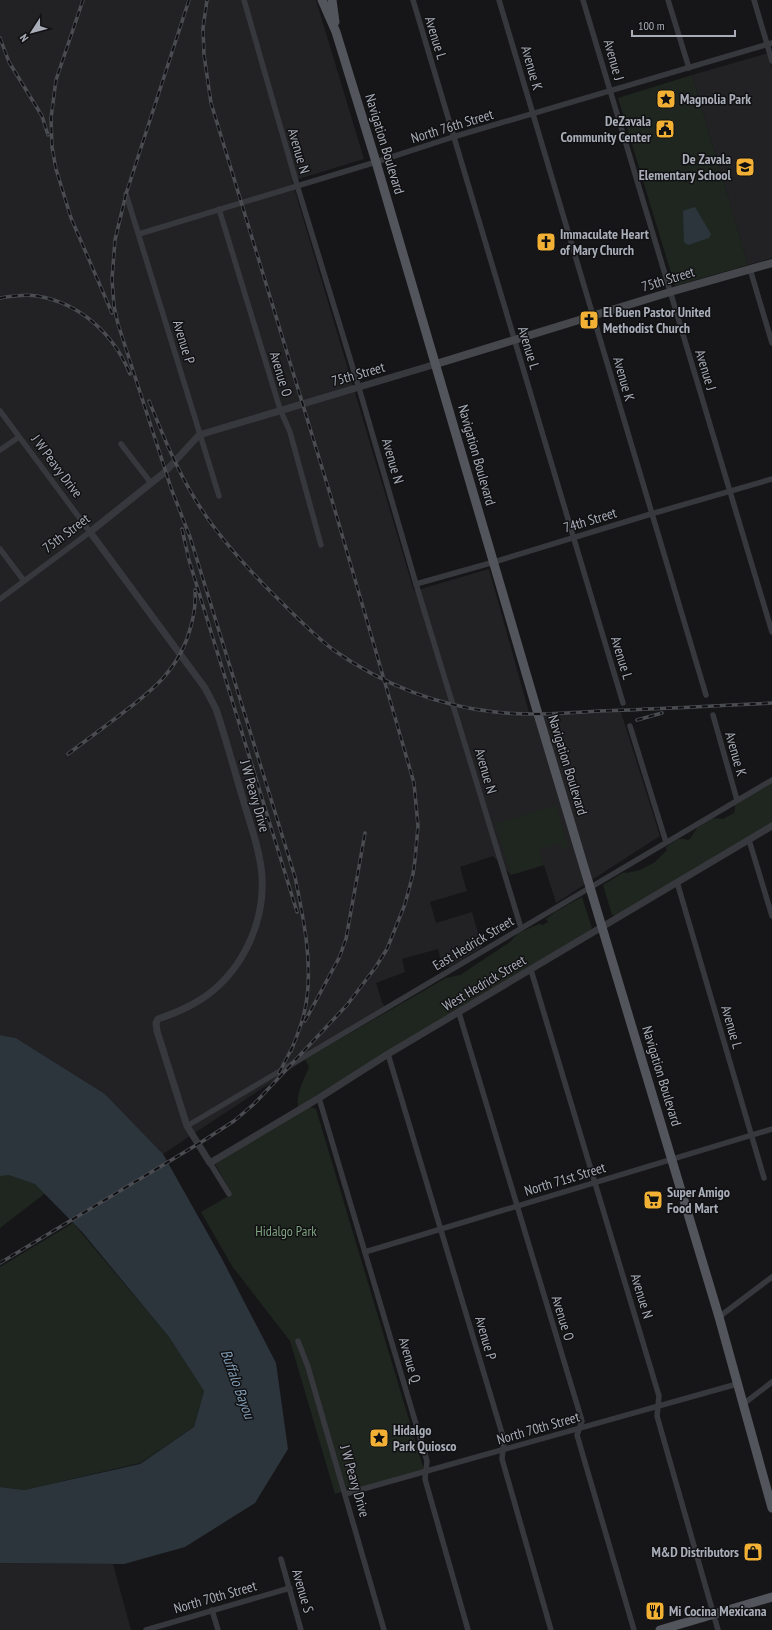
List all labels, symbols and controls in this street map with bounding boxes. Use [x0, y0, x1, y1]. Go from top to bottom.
north arrow [12, 12, 52, 52]
scale bar [632, 12, 735, 38]
street label: Avenue L [421, 14, 451, 62]
text: 100 m [638, 18, 665, 33]
text: N [16, 31, 31, 44]
street label: Avenue J [600, 37, 628, 83]
street label: Avenue K [517, 44, 547, 92]
place icon: Magnolia Park [655, 88, 677, 110]
place label: Magnolia Park [680, 90, 751, 108]
street label: Navigation Boulevard [361, 92, 409, 196]
street label: North 76th Street [409, 105, 496, 147]
place label: DeZavala Community Center [560, 112, 652, 146]
public building icon: DeZavala Community Center [654, 118, 676, 140]
street label: Avenue N [284, 126, 314, 176]
place label: De Zavala Elementary School [639, 150, 732, 184]
school or university icon: De Zavala Elementary School [734, 156, 756, 178]
place label: Immaculate Heart of Mary Church [560, 225, 649, 259]
church icon: Immaculate Heart of Mary Church [535, 231, 557, 253]
street label: 75th Street [639, 262, 697, 296]
place label: El Buen Pastor United Methodist Church [603, 303, 711, 337]
church icon: El Buen Pastor United Methodist Church [578, 309, 600, 331]
street label: Avenue P [169, 318, 199, 366]
street label: Avenue L [514, 324, 544, 372]
street label: Avenue J [691, 347, 721, 393]
street label: Avenue O [266, 349, 296, 399]
street label: Avenue K [609, 355, 639, 403]
street label: 75th Street [329, 358, 387, 390]
street label: Navigation Boulevard [454, 403, 500, 507]
street label: J W Peavy Drive [27, 430, 87, 501]
street label: Avenue N [378, 436, 408, 486]
street label: 74th Street [561, 503, 619, 537]
street label: 75th Street [39, 509, 93, 557]
street label: Avenue L [607, 634, 637, 682]
street label: Navigation Boulevard [544, 713, 592, 817]
street label: Avenue K [721, 730, 751, 778]
street label: Avenue N [471, 746, 501, 796]
street label: J W Peavy Drive [236, 757, 274, 834]
street label: East Hedrick Street [429, 912, 517, 974]
street label: West Hedrick Street [439, 951, 529, 1015]
street label: Avenue L [717, 1003, 747, 1051]
street label: Navigation Boulevard [638, 1024, 686, 1128]
street label: North 71st Street [522, 1158, 608, 1200]
place label: Super Amigo Food Mart [667, 1183, 730, 1217]
supermarket icon: Super Amigo Food Mart [642, 1189, 664, 1211]
park label: Hidalgo Park [255, 1222, 317, 1240]
street label: Avenue N [627, 1271, 657, 1321]
street label: Avenue O [548, 1293, 578, 1343]
street label: Avenue P [471, 1314, 501, 1362]
street label: Avenue Q [395, 1335, 425, 1385]
water label: Buffalo Bayou [217, 1347, 260, 1423]
street label: North 70th Street [495, 1408, 582, 1448]
place label: Hidalgo Park Quiosco [393, 1421, 457, 1455]
place icon: Hidalgo Park Quiosco [368, 1427, 390, 1449]
street label: J W Peavy Drive [336, 1442, 374, 1519]
shop icon: M&D Distributors [742, 1541, 764, 1563]
place label: M&D Distributors [652, 1543, 739, 1561]
street label: Avenue S [288, 1567, 318, 1615]
street label: North 70th Street [172, 1577, 259, 1617]
restaurant icon: Mi Cocina Mexicana [644, 1600, 666, 1622]
place label: Mi Cocina Mexicana [669, 1602, 767, 1620]

